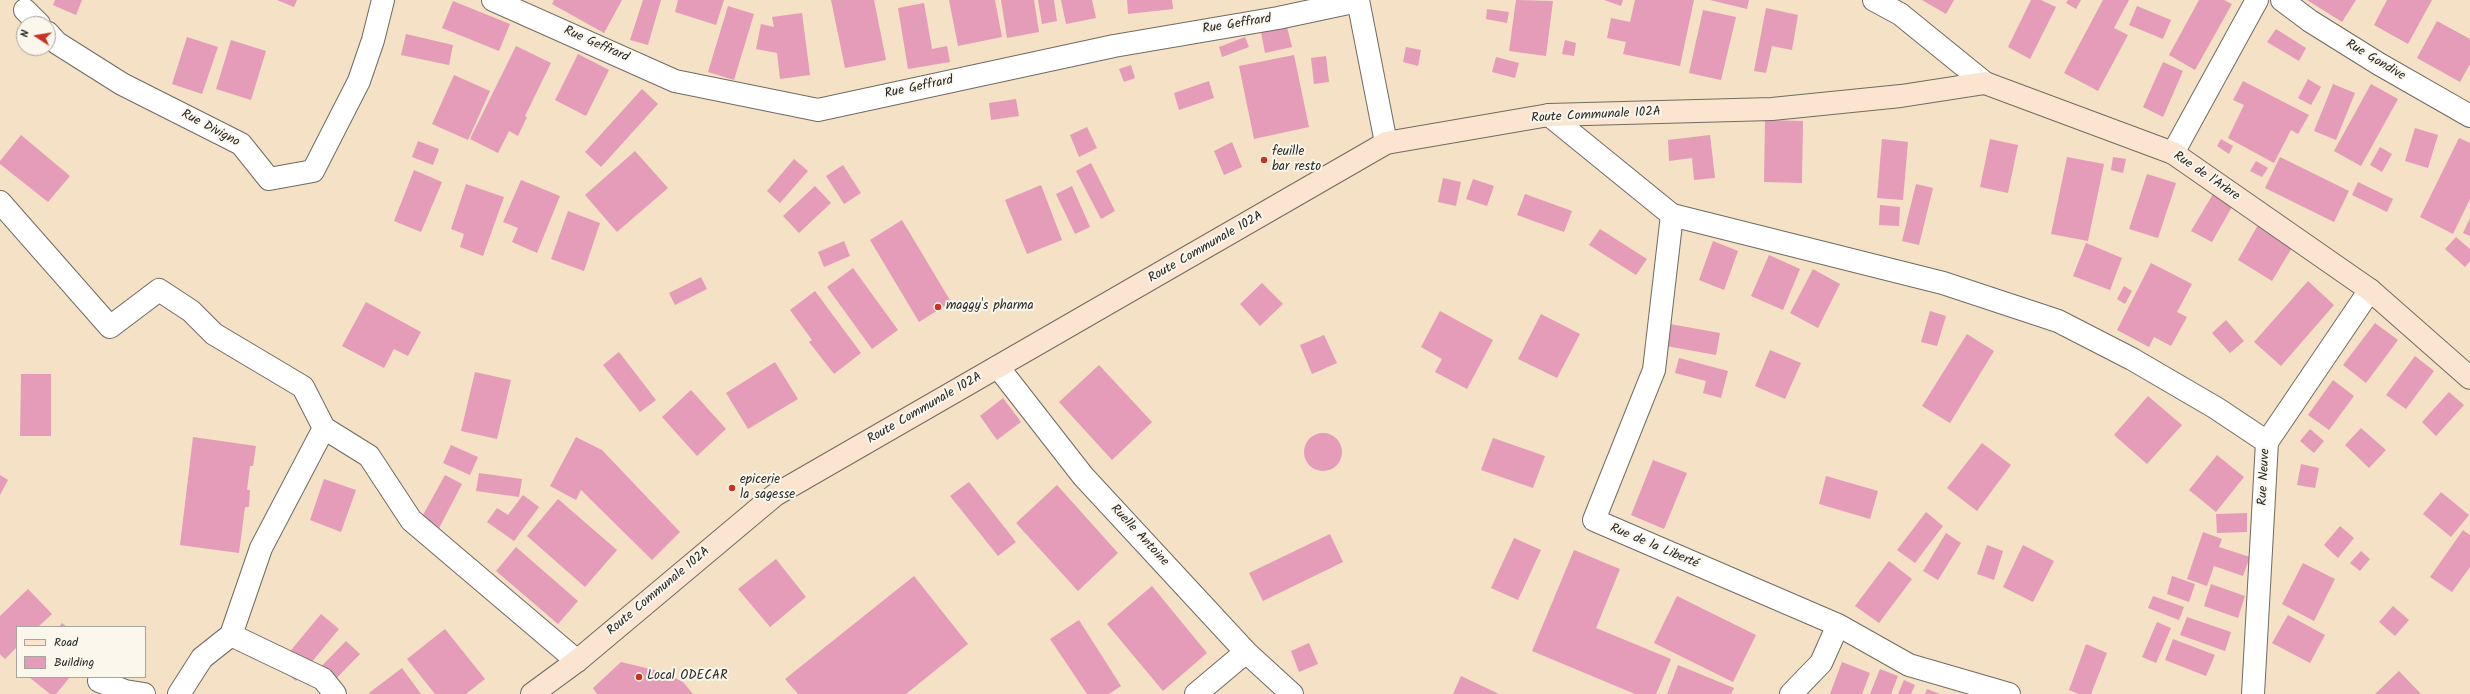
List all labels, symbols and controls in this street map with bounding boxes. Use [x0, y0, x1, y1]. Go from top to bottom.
street label: Rue Geffrard [1201, 12, 1273, 38]
north arrow [16, 16, 56, 56]
street label: Rue Geffrard [561, 24, 631, 66]
text: N [16, 28, 35, 39]
street label: Rue Gondive [2342, 37, 2408, 85]
street label: Rue Geffrard [883, 73, 955, 103]
street label: Route Communale 102A [1531, 105, 1661, 127]
street label: Rue Divigno [178, 107, 242, 151]
place label: feuille bar resto [1272, 145, 1321, 176]
street label: Rue de l'Arbre [2170, 149, 2242, 205]
marker: feuille bar resto [1259, 155, 1269, 165]
street label: Route Communale 102A [1146, 209, 1266, 287]
place label: maggy's pharma [946, 299, 1034, 315]
marker: maggy's pharma [933, 302, 943, 312]
street label: Route Communale 102A [865, 370, 985, 448]
street label: Rue Neuve [2256, 448, 2274, 506]
place label: epicerie la sagesse [740, 473, 795, 504]
marker: epicerie la sagesse [727, 483, 737, 493]
street label: Ruelle Antoine [1106, 502, 1172, 570]
street label: Rue de la Liberté [1607, 521, 1701, 573]
street label: Route Communale 102A [604, 544, 714, 640]
legend [16, 626, 146, 678]
text: Road [54, 633, 78, 652]
text: Building [54, 653, 94, 672]
place label: Local ODECAR [647, 669, 728, 685]
marker: Local ODECAR [634, 672, 644, 682]

